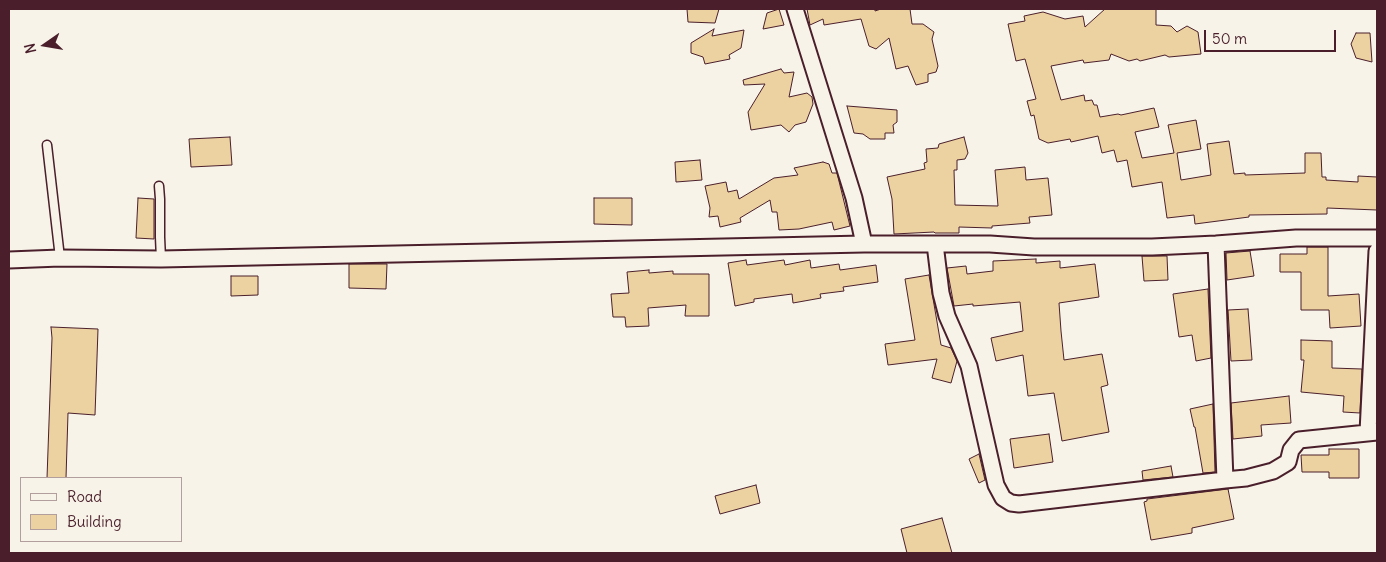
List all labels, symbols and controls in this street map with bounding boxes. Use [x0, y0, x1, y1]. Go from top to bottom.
north arrow [20, 20, 70, 70]
scale bar [1206, 20, 1338, 52]
text: 50 m [1212, 29, 1247, 48]
text: N [21, 42, 40, 55]
legend [20, 477, 182, 542]
text: Road [67, 487, 102, 506]
text: Building [67, 512, 122, 531]

